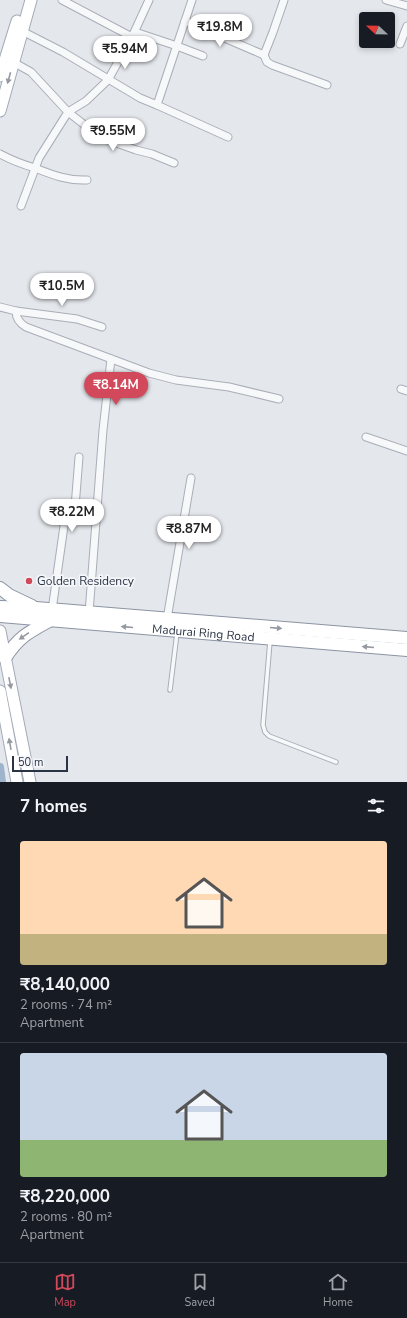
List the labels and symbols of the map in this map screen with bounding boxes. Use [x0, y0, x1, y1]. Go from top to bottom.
north arrow [359, 12, 395, 48]
pin: ₹19.8M [187, 14, 253, 48]
pin: ₹5.94M [92, 36, 158, 70]
one-way arrow [6, 72, 12, 84]
pin: ₹9.55M [80, 118, 146, 152]
pin: ₹10.5M [29, 273, 95, 307]
pin: ₹8.14M [83, 372, 149, 406]
pin: ₹8.22M [39, 499, 105, 533]
pin: ₹8.87M [156, 516, 222, 550]
place label: Golden Residency [37, 573, 135, 589]
marker: Golden Residency [24, 576, 34, 586]
street label: Madurai Ring Road [151, 621, 255, 645]
one-way arrow [121, 624, 133, 630]
one-way arrow [270, 625, 282, 631]
one-way arrow [19, 632, 29, 640]
one-way arrow [362, 643, 374, 650]
one-way arrow [7, 677, 13, 689]
one-way arrow [6, 738, 12, 750]
scale bar [12, 754, 68, 773]

